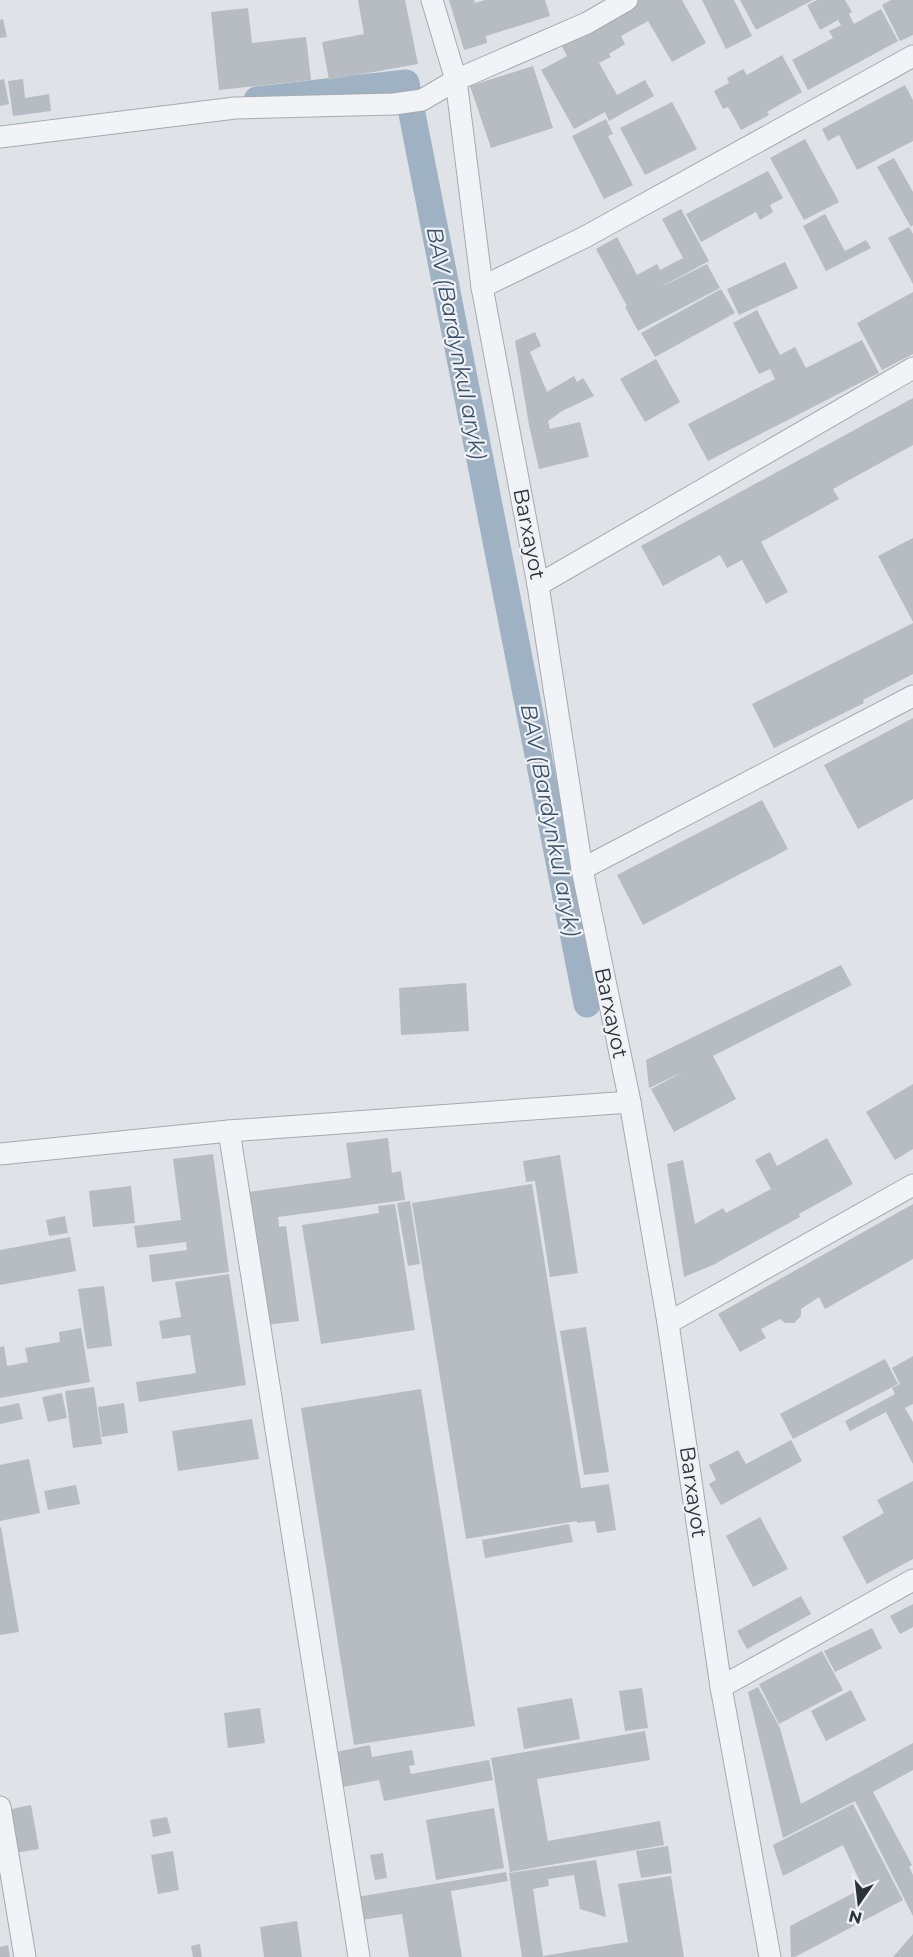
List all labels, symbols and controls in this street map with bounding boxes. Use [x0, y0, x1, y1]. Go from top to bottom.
water label: BAV (Bardynkul aryk) [421, 224, 492, 462]
street label: Barxayot [508, 486, 551, 582]
water label: BAV (Bardynkul aryk) [515, 701, 586, 939]
street label: Barxayot [590, 965, 633, 1061]
street label: Barxayot [675, 1445, 712, 1539]
north arrow [829, 1873, 889, 1933]
text: N [847, 1906, 864, 1928]

